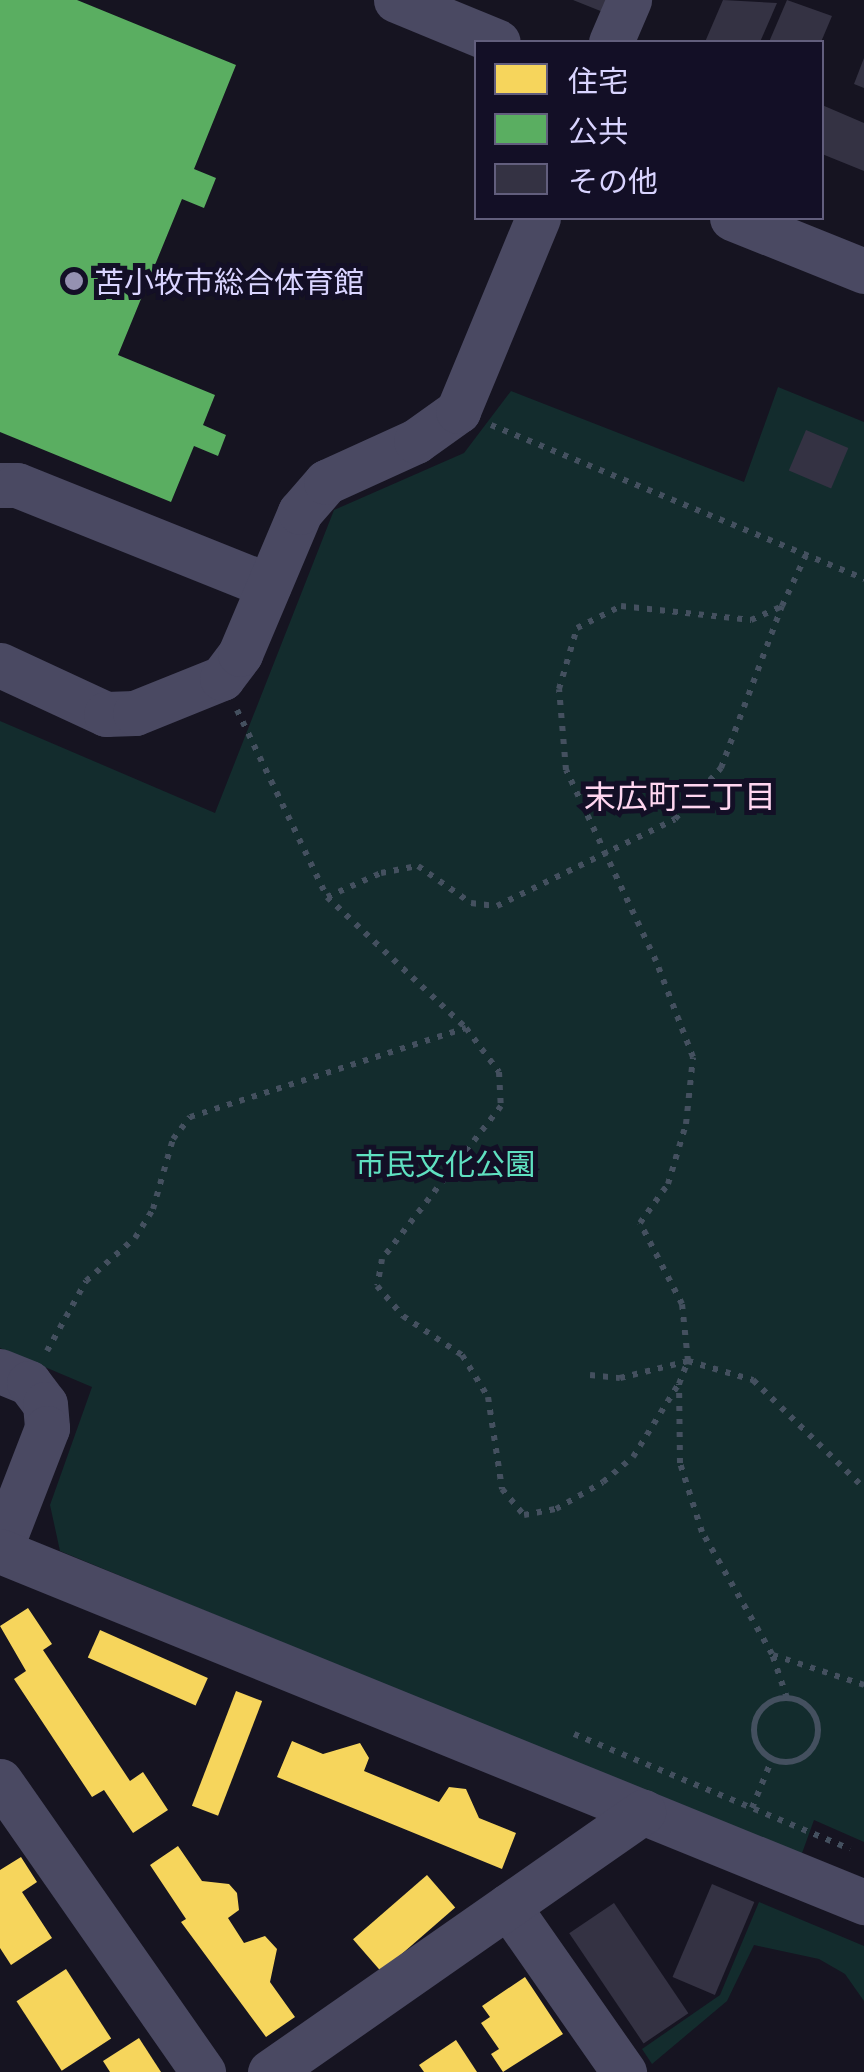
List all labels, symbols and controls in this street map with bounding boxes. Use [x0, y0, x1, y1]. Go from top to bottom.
legend [474, 40, 824, 220]
text: 住宅 [568, 62, 628, 98]
text: 公共 [568, 112, 628, 148]
text: その他 [568, 162, 658, 198]
place label: 苫小牧市総合体育館 [94, 263, 364, 299]
marker: 苫小牧市総合体育館 [63, 270, 85, 292]
district label: 末広町三丁目 [584, 777, 776, 815]
park label: 市民文化公園 [355, 1145, 535, 1181]

